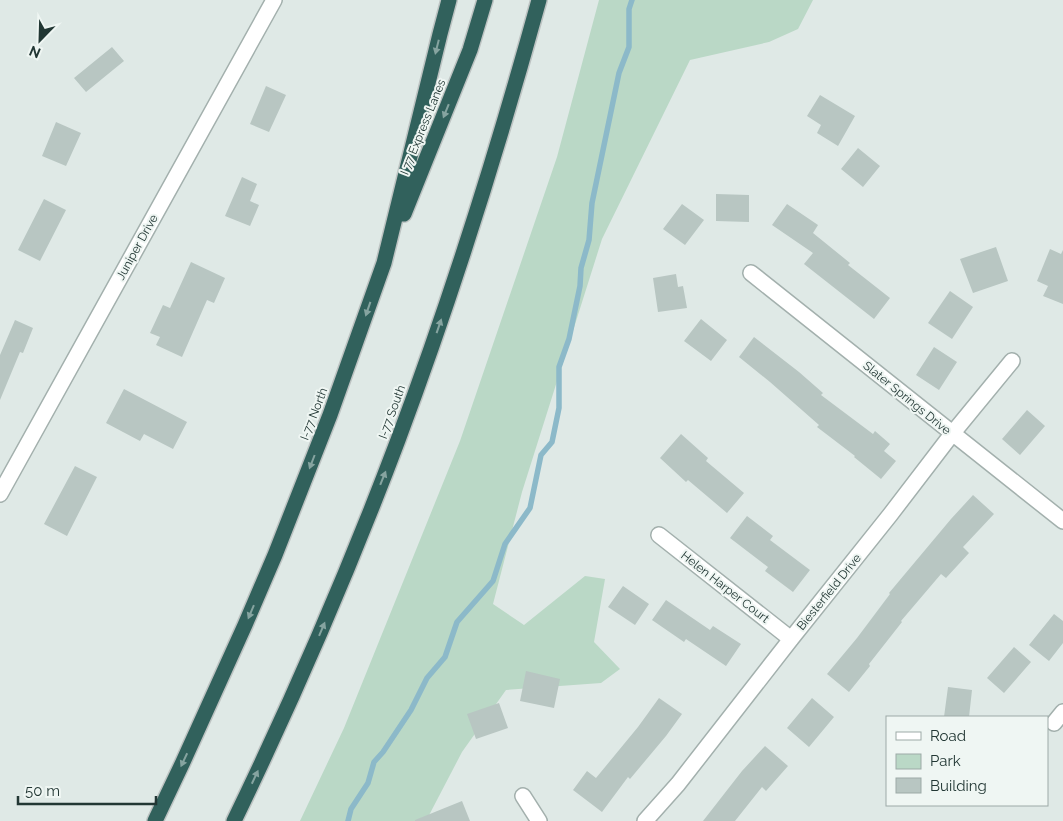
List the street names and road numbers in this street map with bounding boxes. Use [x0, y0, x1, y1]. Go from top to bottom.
street label: I 77 Express Lanes [397, 77, 449, 177]
street label: Juniper Drive [113, 212, 161, 282]
street label: Slater Springs Drive [860, 358, 954, 438]
street label: I-77 South [376, 383, 408, 441]
street label: I-77 North [298, 386, 330, 442]
street label: Helen Harper Court [678, 548, 772, 626]
street label: Biesterfield Drive [794, 551, 864, 633]

